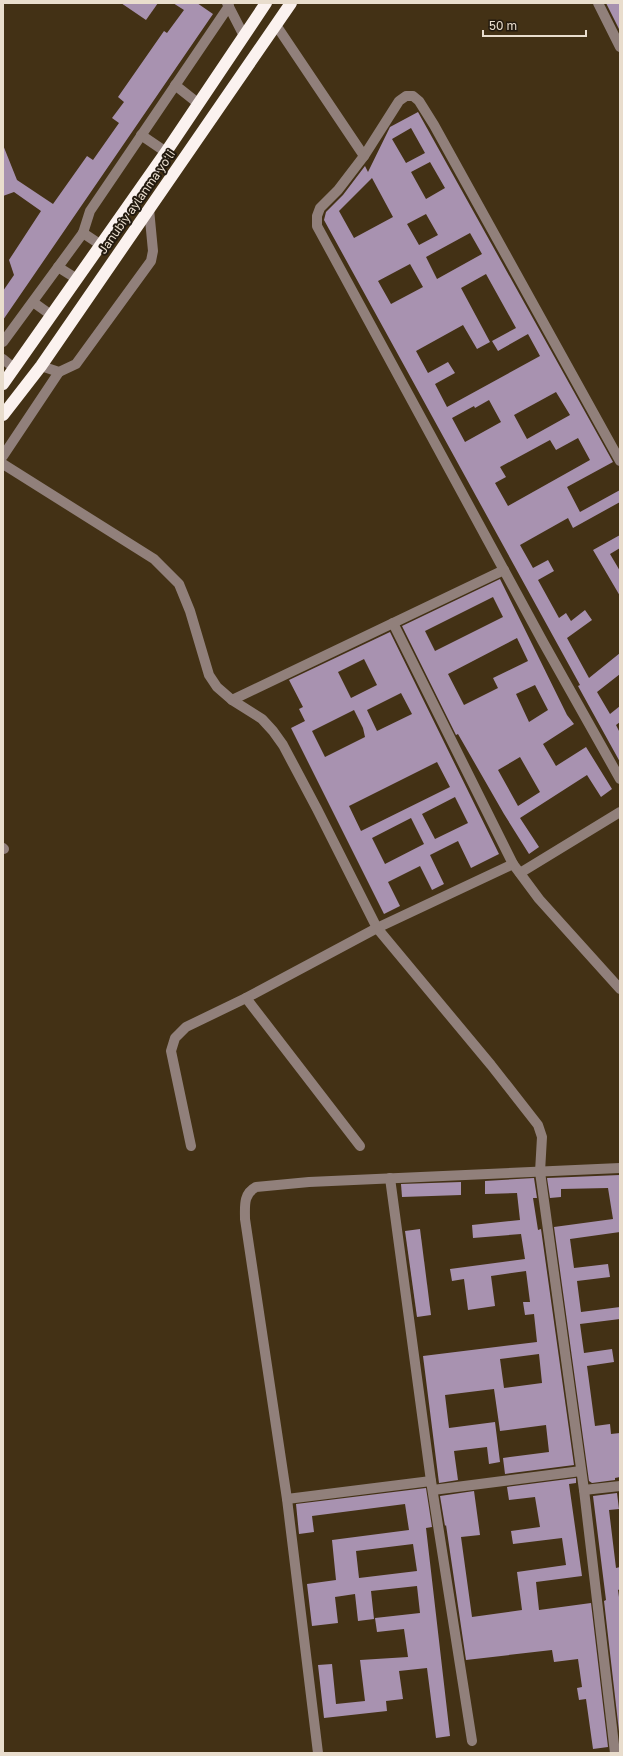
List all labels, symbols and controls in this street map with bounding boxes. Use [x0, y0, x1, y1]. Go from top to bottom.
scale bar [483, 12, 586, 38]
text: 50 m [489, 18, 517, 33]
street label: Janubiy aylanma yoʻli [95, 147, 178, 257]

